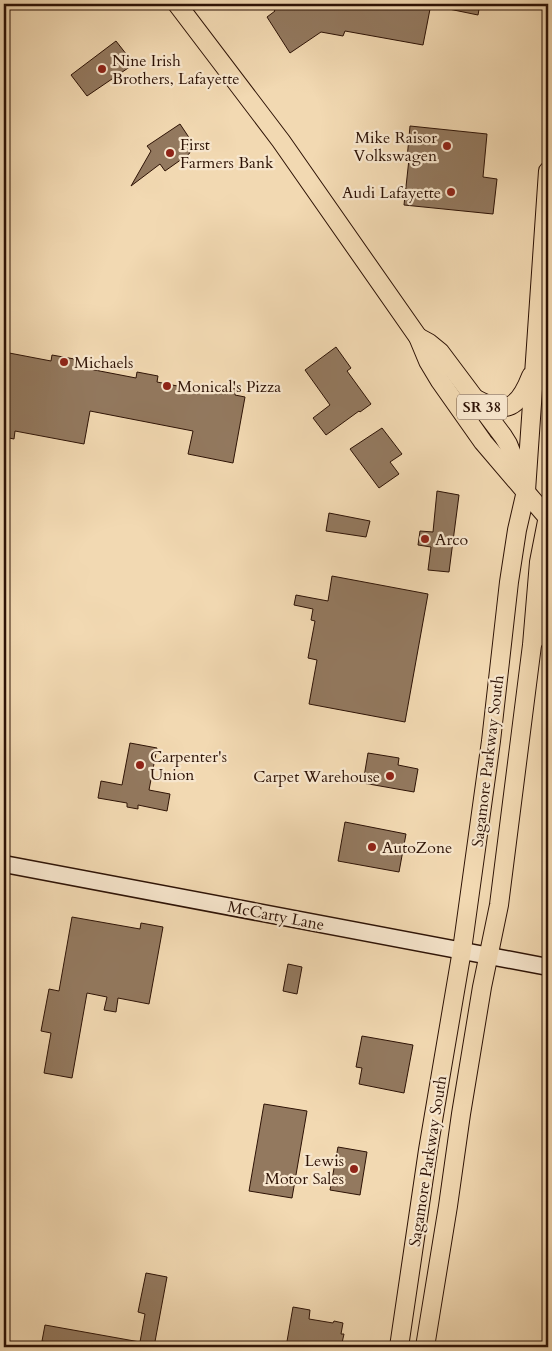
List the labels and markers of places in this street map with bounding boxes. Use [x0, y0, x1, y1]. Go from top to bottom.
place label: Nine Irish Brothers, Lafayette [112, 50, 239, 90]
marker: Nine Irish Brothers, Lafayette [96, 63, 108, 75]
place label: Mike Raisor Volkswagen [354, 127, 437, 167]
place label: First Farmers Bank [180, 134, 274, 174]
marker: Mike Raisor Volkswagen [441, 140, 453, 152]
marker: First Farmers Bank [164, 147, 176, 159]
place label: Audi Lafayette [342, 182, 441, 204]
marker: Audi Lafayette [445, 186, 457, 198]
place label: Michaels [74, 352, 133, 374]
marker: Michaels [58, 356, 70, 368]
place label: Monical's Pizza [177, 376, 281, 398]
marker: Monical's Pizza [161, 380, 173, 392]
place label: Arco [435, 529, 469, 551]
marker: Arco [419, 533, 431, 545]
place label: Carpenter's Union [150, 746, 227, 786]
marker: Carpenter's Union [134, 759, 146, 771]
place label: Carpet Warehouse [253, 766, 380, 788]
marker: Carpet Warehouse [384, 770, 396, 782]
place label: AutoZone [382, 837, 452, 859]
marker: AutoZone [366, 841, 378, 853]
place label: Lewis Motor Sales [265, 1150, 344, 1190]
marker: Lewis Motor Sales [348, 1163, 360, 1175]

